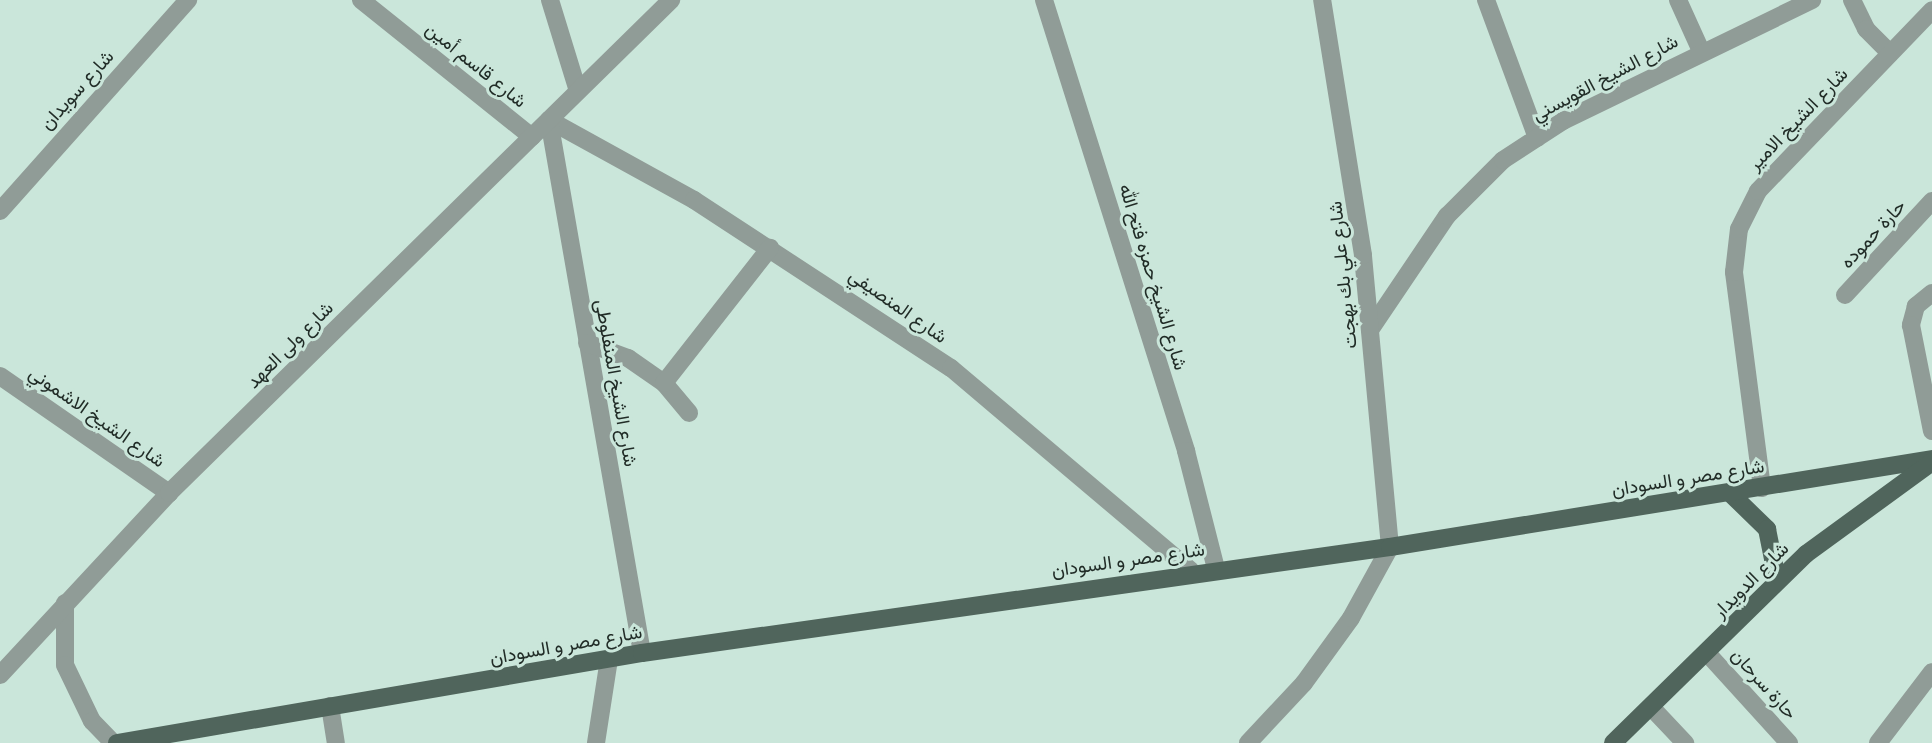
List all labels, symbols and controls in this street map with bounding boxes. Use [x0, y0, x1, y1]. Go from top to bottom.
street label: شارع قاسم أمين [421, 17, 531, 113]
street label: شارع الشيخ القويسني [1528, 30, 1682, 126]
street label: شارع سويدان [35, 45, 119, 135]
street label: شارع الشيخ الامير [1743, 63, 1853, 175]
street label: شارع الشيخ حمزه فتح الله [1114, 181, 1192, 373]
street label: حارة حموده [1835, 195, 1911, 273]
street label: شارع علي بك بهجت [1324, 200, 1362, 350]
street label: شارع المنصيفي [844, 264, 952, 348]
street label: شارع ولى العهد [242, 297, 338, 393]
street label: شارع الشيخ المنفلوطى [590, 297, 642, 469]
street label: شارع الشيخ الاشموني [24, 361, 170, 473]
street label: شارع مصر و السودان [1610, 455, 1766, 501]
street label: شارع الدويدار [1708, 537, 1794, 623]
street label: شارع مصر و السودان [1050, 538, 1206, 582]
street label: شارع مصر و السودان [488, 620, 644, 670]
street label: حارة سرحان [1726, 644, 1802, 724]

